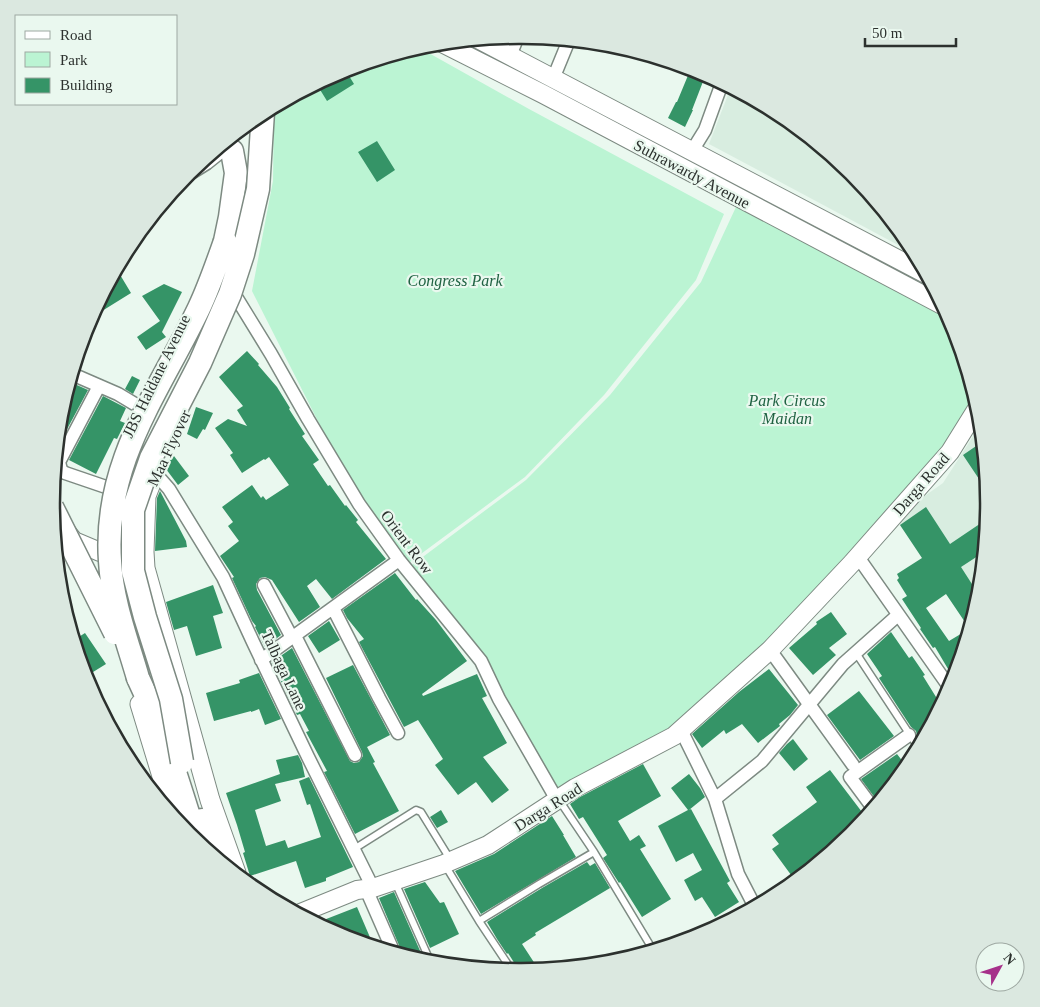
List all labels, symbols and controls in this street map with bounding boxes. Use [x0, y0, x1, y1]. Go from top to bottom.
legend [15, 15, 178, 105]
scale bar [865, 15, 956, 47]
text: 50 m [872, 25, 903, 41]
text: Road [60, 27, 92, 43]
text: Park [60, 52, 88, 68]
text: Building [60, 77, 113, 93]
street label: Suhrawardy Avenue [631, 136, 753, 213]
park label: Congress Park [408, 272, 503, 290]
street label: JBS Haldane Avenue [119, 312, 193, 440]
park label: Park Circus Maidan [747, 392, 826, 427]
street label: Maa Flyover [144, 407, 195, 489]
street label: Darga Road [889, 450, 953, 519]
street label: Orient Row [378, 507, 437, 577]
street label: Talbaga Lane [257, 627, 310, 713]
street label: Darga Road [511, 780, 586, 835]
north arrow [975, 942, 1025, 992]
text: N [1001, 950, 1019, 968]

